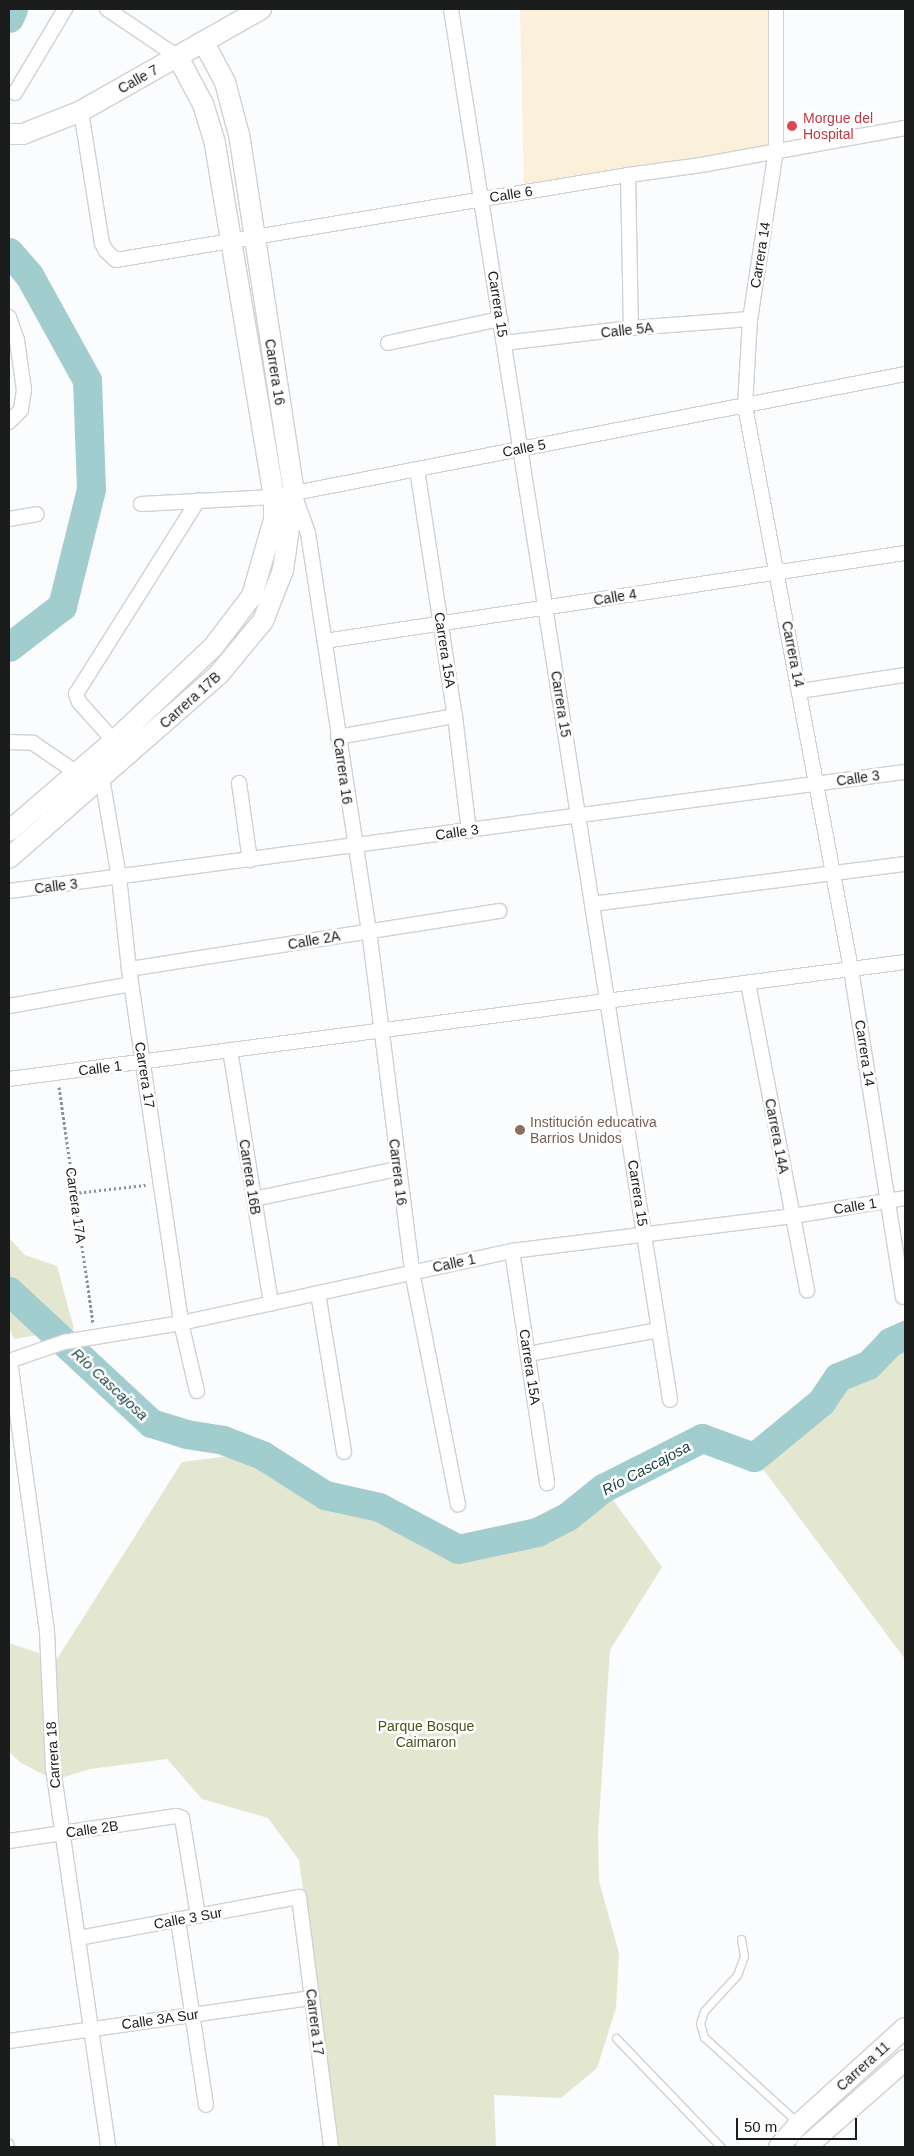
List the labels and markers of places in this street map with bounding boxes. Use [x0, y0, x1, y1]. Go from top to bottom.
place label: Morgue del Hospital [803, 110, 873, 142]
marker: Morgue del Hospital [785, 119, 799, 133]
place label: Institución educativa Barrios Unidos [530, 1114, 657, 1146]
marker: Institución educativa Barrios Unidos [514, 1124, 526, 1136]

